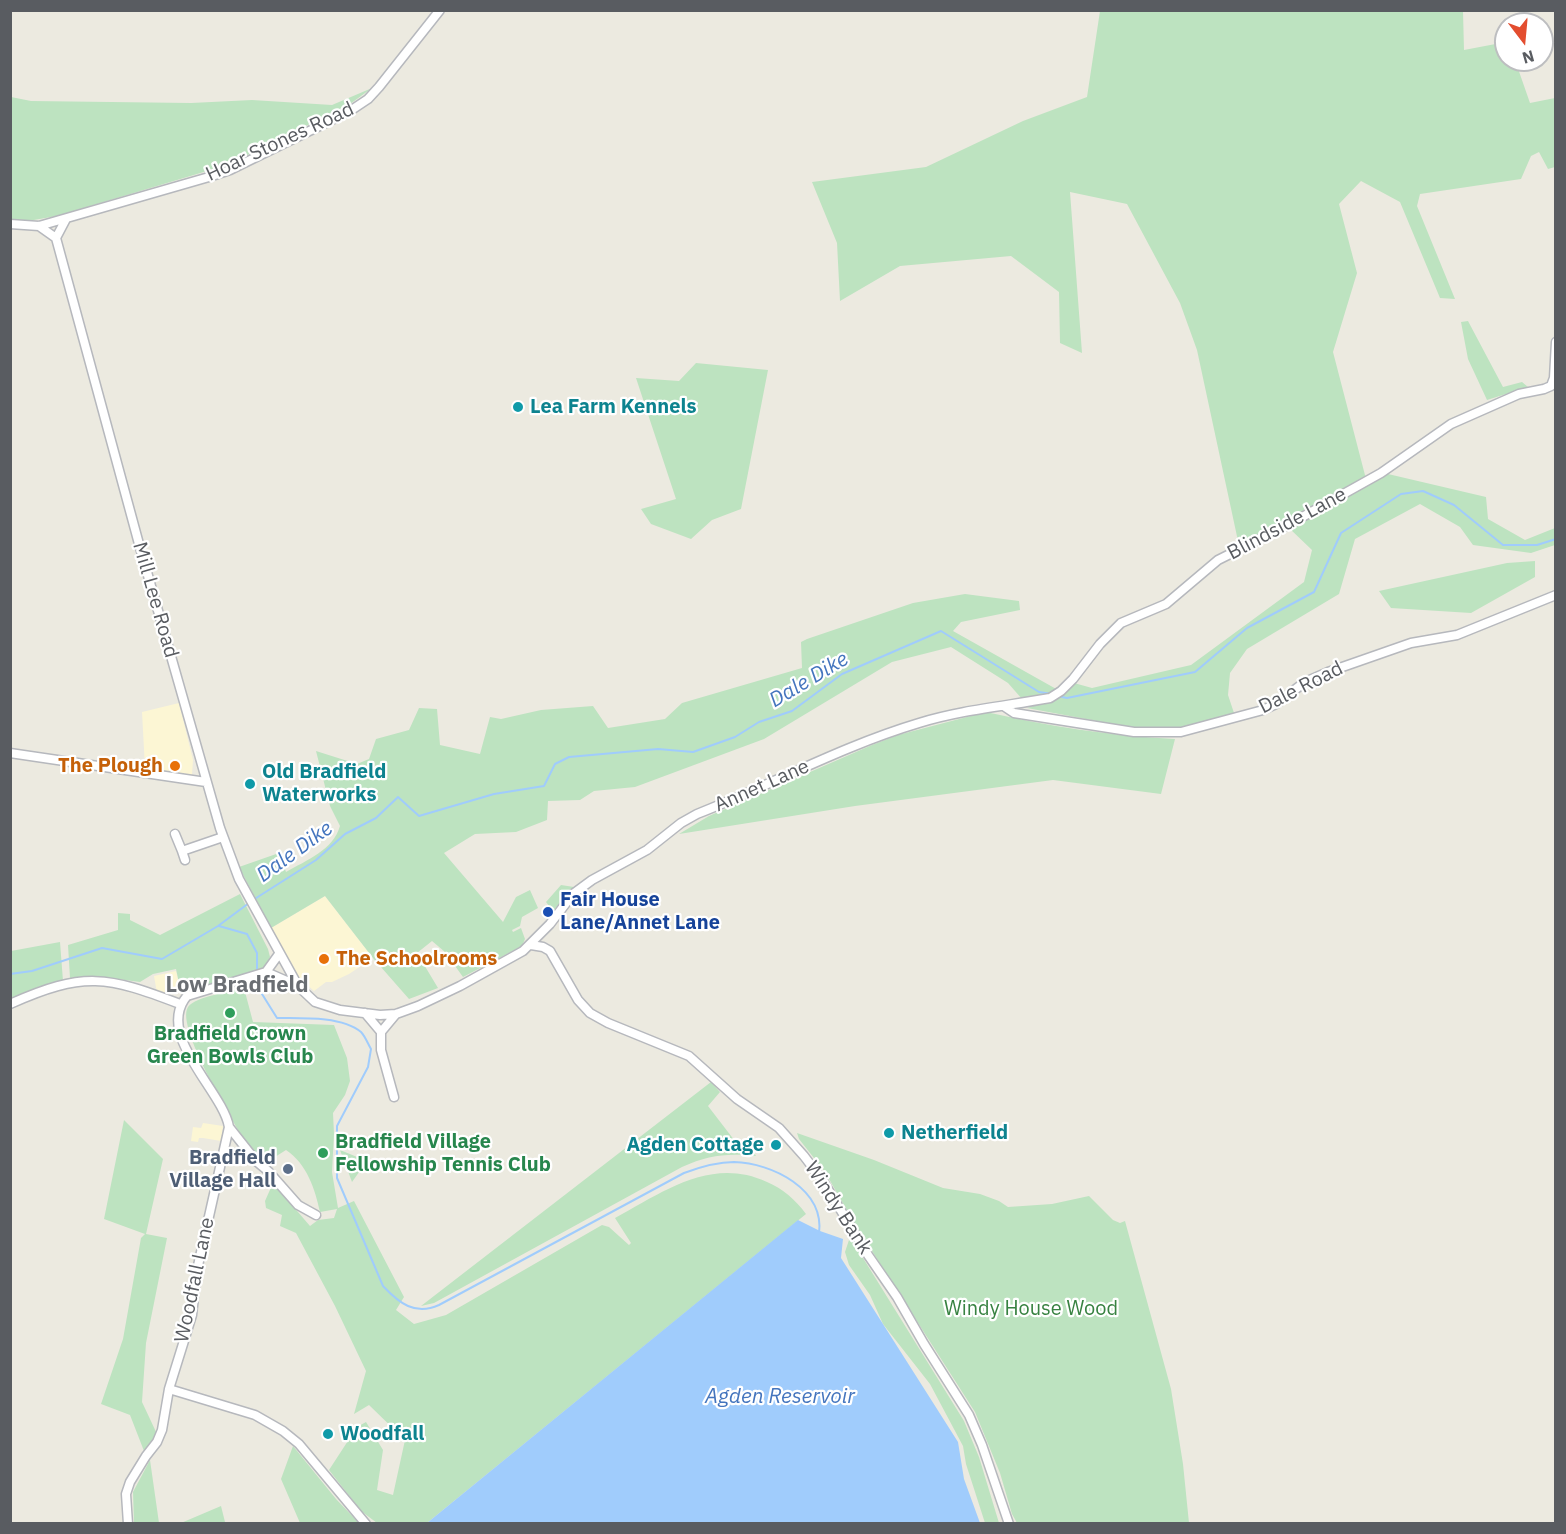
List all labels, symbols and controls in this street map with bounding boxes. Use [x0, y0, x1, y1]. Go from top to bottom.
north arrow [1494, 12, 1554, 72]
text: N [1520, 46, 1537, 69]
street label: Hoar Stones Road [202, 97, 358, 187]
place label: Lea Farm Kennels [530, 395, 697, 419]
marker: Lea Farm Kennels [511, 400, 525, 414]
street label: Blindside Lane [1223, 483, 1351, 565]
street label: Mill Lee Road [127, 539, 183, 661]
water label: Dale Dike [765, 647, 853, 713]
street label: Dale Road [1255, 657, 1347, 719]
place label: The Plough [58, 754, 163, 778]
street label: Annet Lane [711, 754, 813, 818]
marker: The Plough [168, 759, 182, 773]
place label: Old Bradfield Waterworks [262, 760, 386, 807]
marker: Old Bradfield Waterworks [243, 777, 257, 791]
water label: Dale Dike [252, 816, 338, 888]
place label: Fair House Lane/Annet Lane [560, 888, 720, 935]
marker: Fair House Lane/Annet Lane [541, 905, 555, 919]
place label: The Schoolrooms [336, 947, 497, 971]
marker: The Schoolrooms [317, 952, 331, 966]
district label: Low Bradfield [165, 973, 309, 999]
marker: Bradfield Crown Green Bowls Club [223, 1006, 237, 1020]
place label: Bradfield Crown Green Bowls Club [147, 1022, 313, 1069]
place label: Netherfield [901, 1121, 1008, 1145]
marker: Netherfield [882, 1126, 896, 1140]
place label: Bradfield Village Fellowship Tennis Club [335, 1130, 551, 1177]
place label: Agden Cottage [626, 1133, 764, 1157]
marker: Agden Cottage [769, 1138, 783, 1152]
place label: Bradfield Village Hall [169, 1146, 276, 1193]
marker: Bradfield Village Fellowship Tennis Club [316, 1146, 330, 1160]
street label: Windy Bank [799, 1157, 877, 1259]
marker: Bradfield Village Hall [281, 1162, 295, 1176]
street label: Woodfall Lane [170, 1215, 220, 1345]
park label: Windy House Wood [944, 1297, 1118, 1321]
water label: Agden Reservoir [705, 1384, 855, 1410]
place label: Woodfall [340, 1422, 424, 1446]
marker: Woodfall [321, 1427, 335, 1441]

